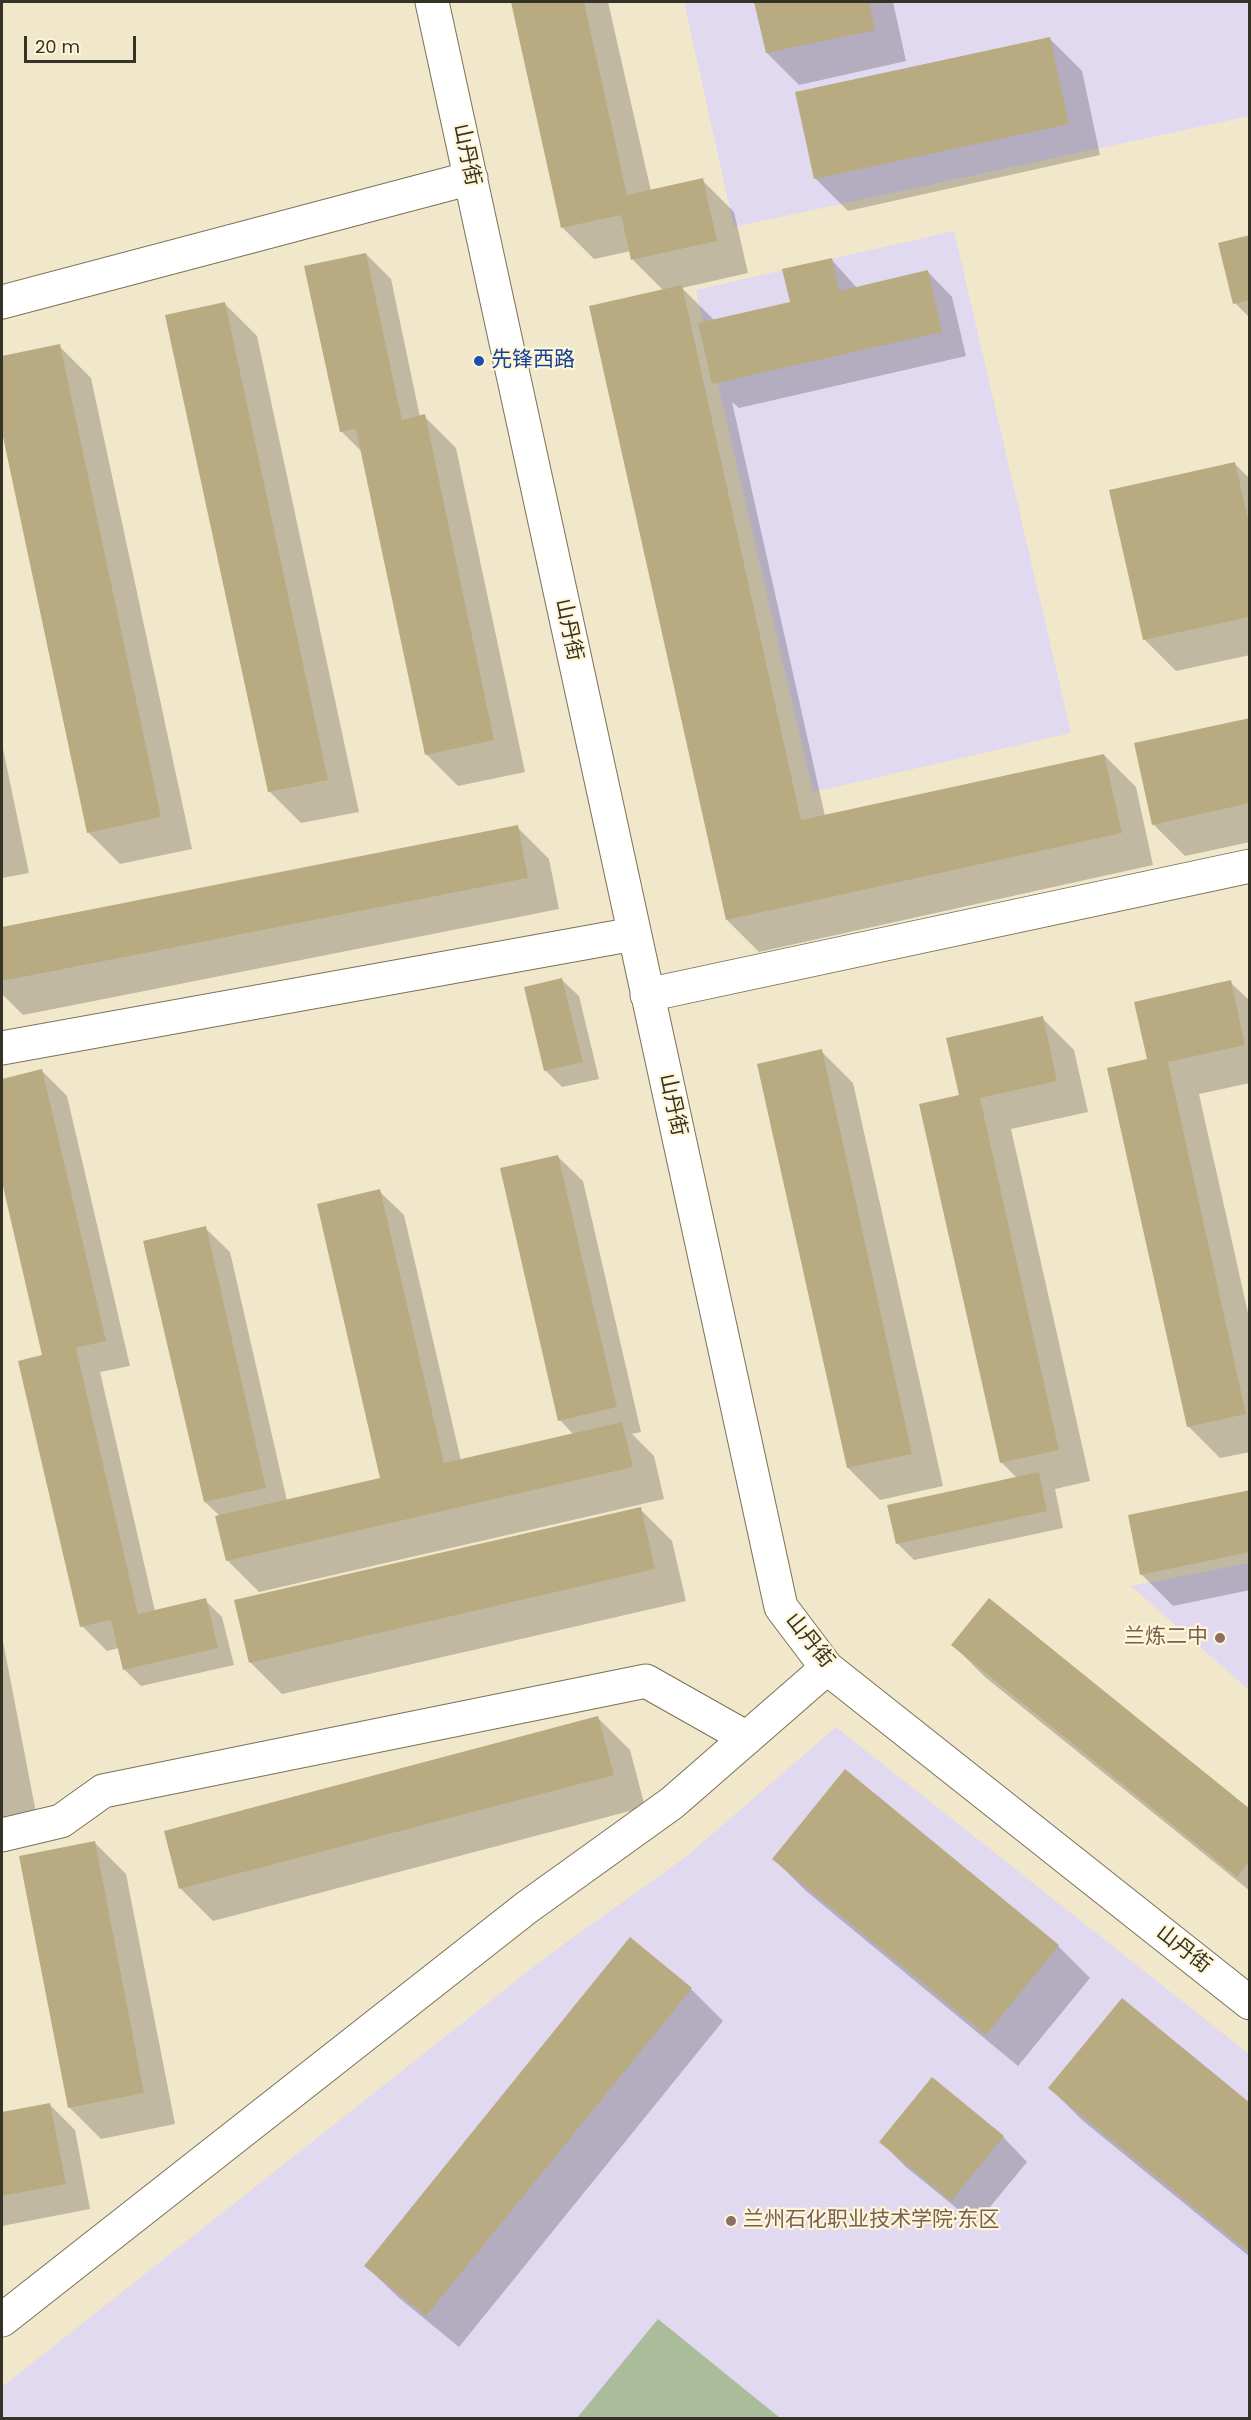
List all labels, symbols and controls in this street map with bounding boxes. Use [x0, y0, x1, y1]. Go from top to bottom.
scale bar [27, 24, 140, 62]
text: 20 m [35, 34, 80, 59]
street label: 山丹街 [447, 122, 485, 188]
place label: 先锋西路 [491, 348, 575, 374]
marker: 先锋西路 [472, 354, 486, 368]
street label: 山丹街 [549, 597, 587, 663]
street label: 山丹街 [653, 1072, 691, 1138]
street label: 山丹街 [779, 1609, 839, 1673]
place label: 兰炼二中 [1124, 1625, 1208, 1651]
marker: 兰炼二中 [1213, 1631, 1227, 1645]
street label: 山丹街 [1150, 1921, 1216, 1979]
place label: 兰州石化职业技术学院·东区 [743, 2208, 999, 2234]
marker: 兰州石化职业技术学院·东区 [724, 2214, 738, 2228]

